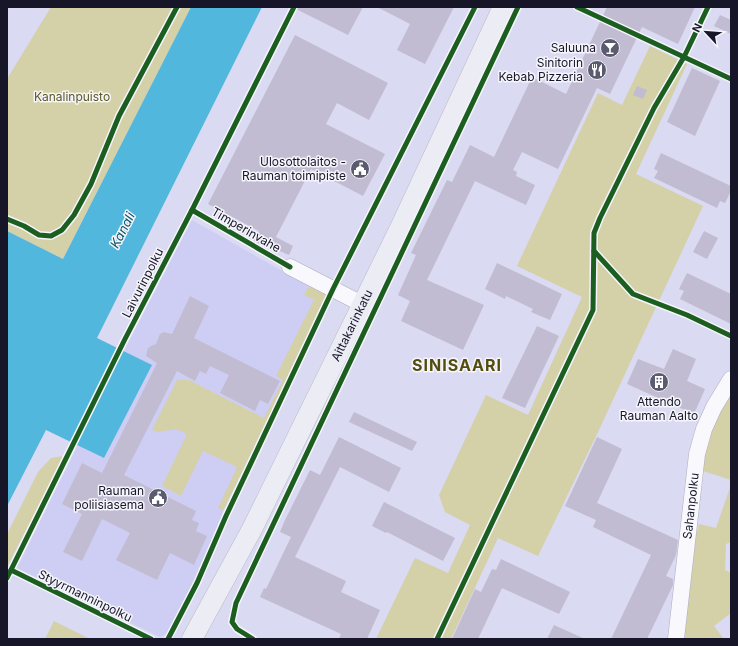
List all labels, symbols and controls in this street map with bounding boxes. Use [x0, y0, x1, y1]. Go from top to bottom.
north arrow [686, 12, 726, 52]
text: N [689, 21, 705, 34]
bar icon: Saluuna [599, 37, 621, 59]
place label: Saluuna [551, 40, 596, 55]
place label: Sinitorin Kebab Pizzeria [498, 55, 583, 84]
restaurant icon: Sinitorin Kebab Pizzeria [586, 59, 608, 81]
park label: Kanalinpuisto [34, 89, 110, 104]
place label: Ulosottolaitos - Rauman toimipiste [242, 154, 346, 183]
public building icon: Ulosottolaitos - Rauman toimipiste [349, 158, 371, 180]
street label: Timperinvahe [209, 204, 284, 255]
water label: Kanali [106, 209, 138, 251]
street label: Laivurinpolku [119, 245, 167, 320]
street label: Aittakarinkatu [328, 287, 376, 364]
district label: SINISAARI [412, 355, 502, 375]
building icon: Attendo Rauman Aalto [648, 371, 670, 393]
place label: Attendo Rauman Aalto [620, 394, 698, 423]
street label: Sahanpolku [679, 472, 702, 540]
place label: Rauman poliisiasema [74, 483, 144, 512]
public building icon: Rauman poliisiasema [147, 487, 169, 509]
street label: Styyrmanninpolku [36, 566, 135, 625]

